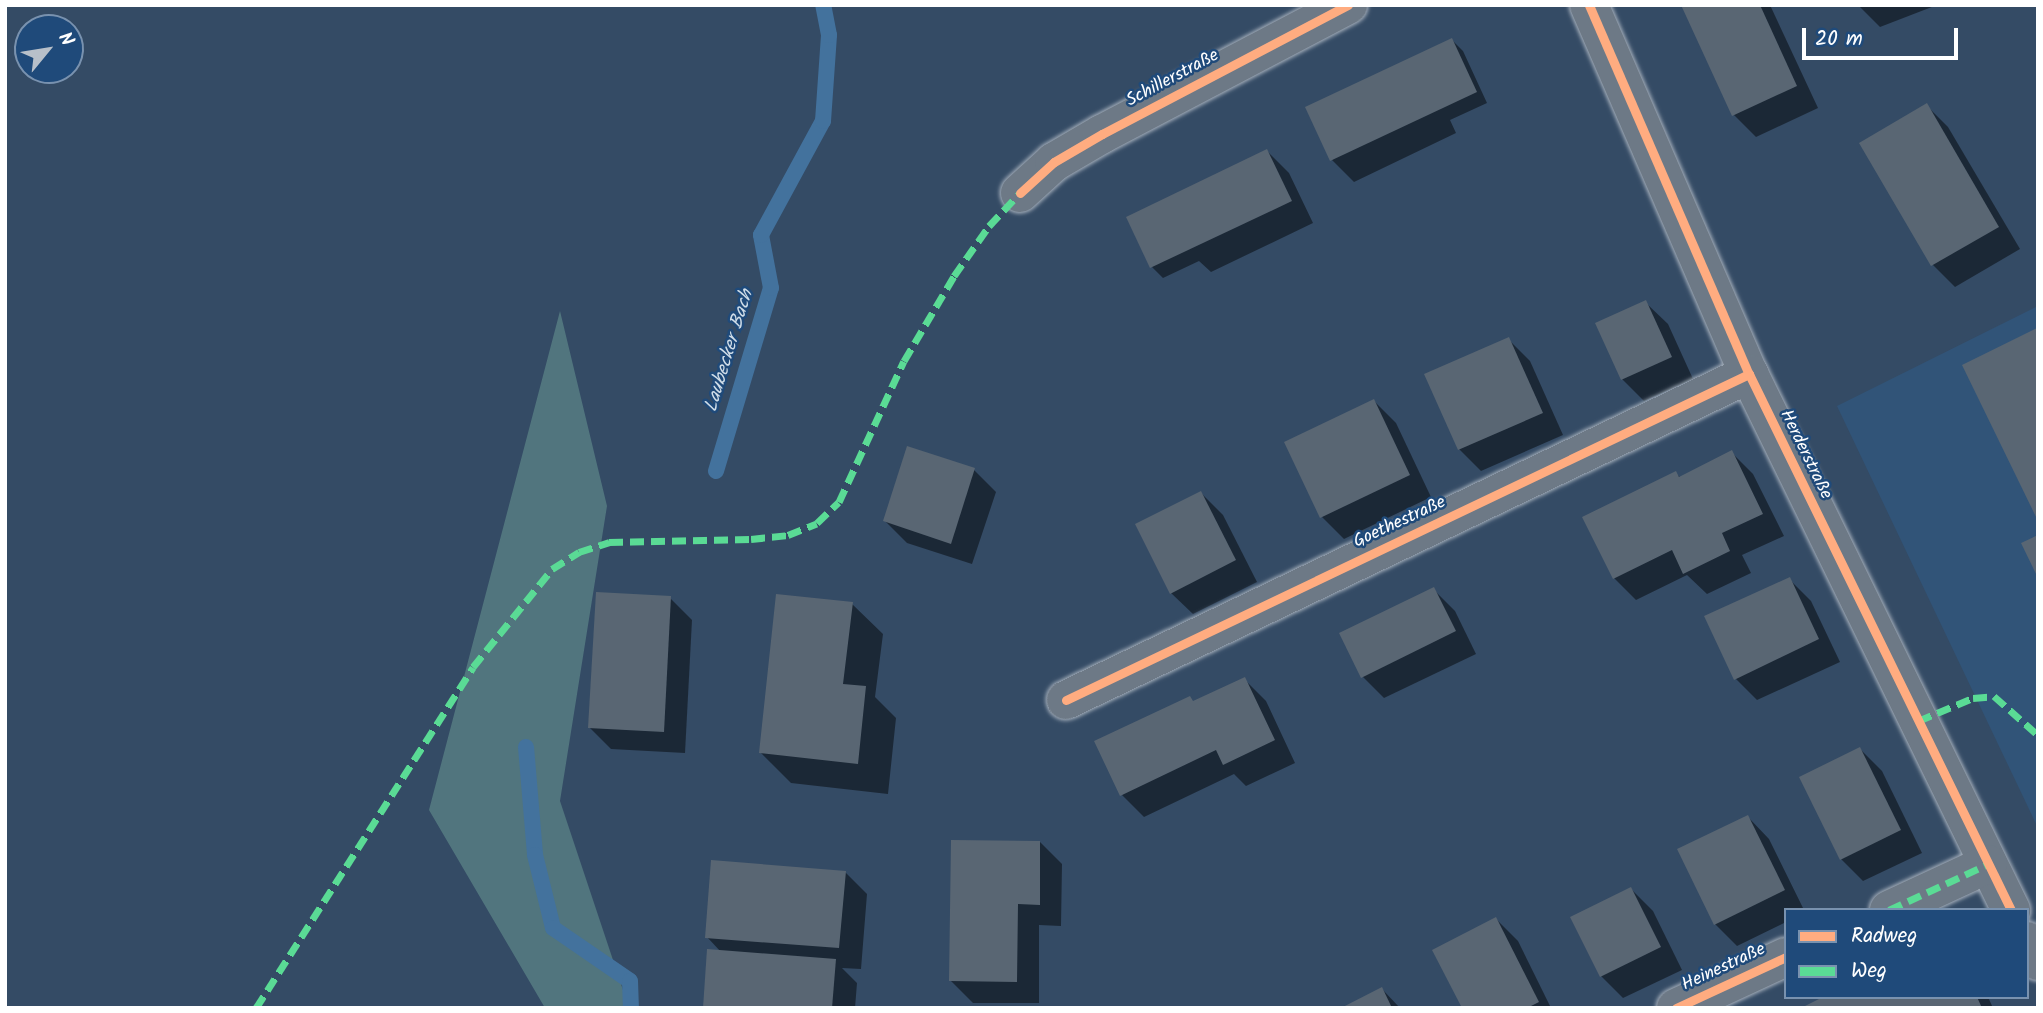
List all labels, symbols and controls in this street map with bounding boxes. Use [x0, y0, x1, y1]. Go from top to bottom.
north arrow [14, 14, 84, 84]
scale bar [1805, 14, 1961, 58]
text: 20 m [1815, 23, 1863, 56]
text: N [49, 27, 81, 52]
street label: Schillerstraße [1123, 46, 1223, 112]
water label: Laubecker Bach [701, 287, 759, 415]
street label: Herderstraße [1774, 407, 1836, 503]
street label: Goethestraße [1350, 492, 1450, 554]
legend [1784, 908, 2029, 999]
text: Radweg [1851, 920, 1917, 953]
street label: Heinestraße [1679, 939, 1769, 997]
text: Weg [1851, 955, 1887, 988]

